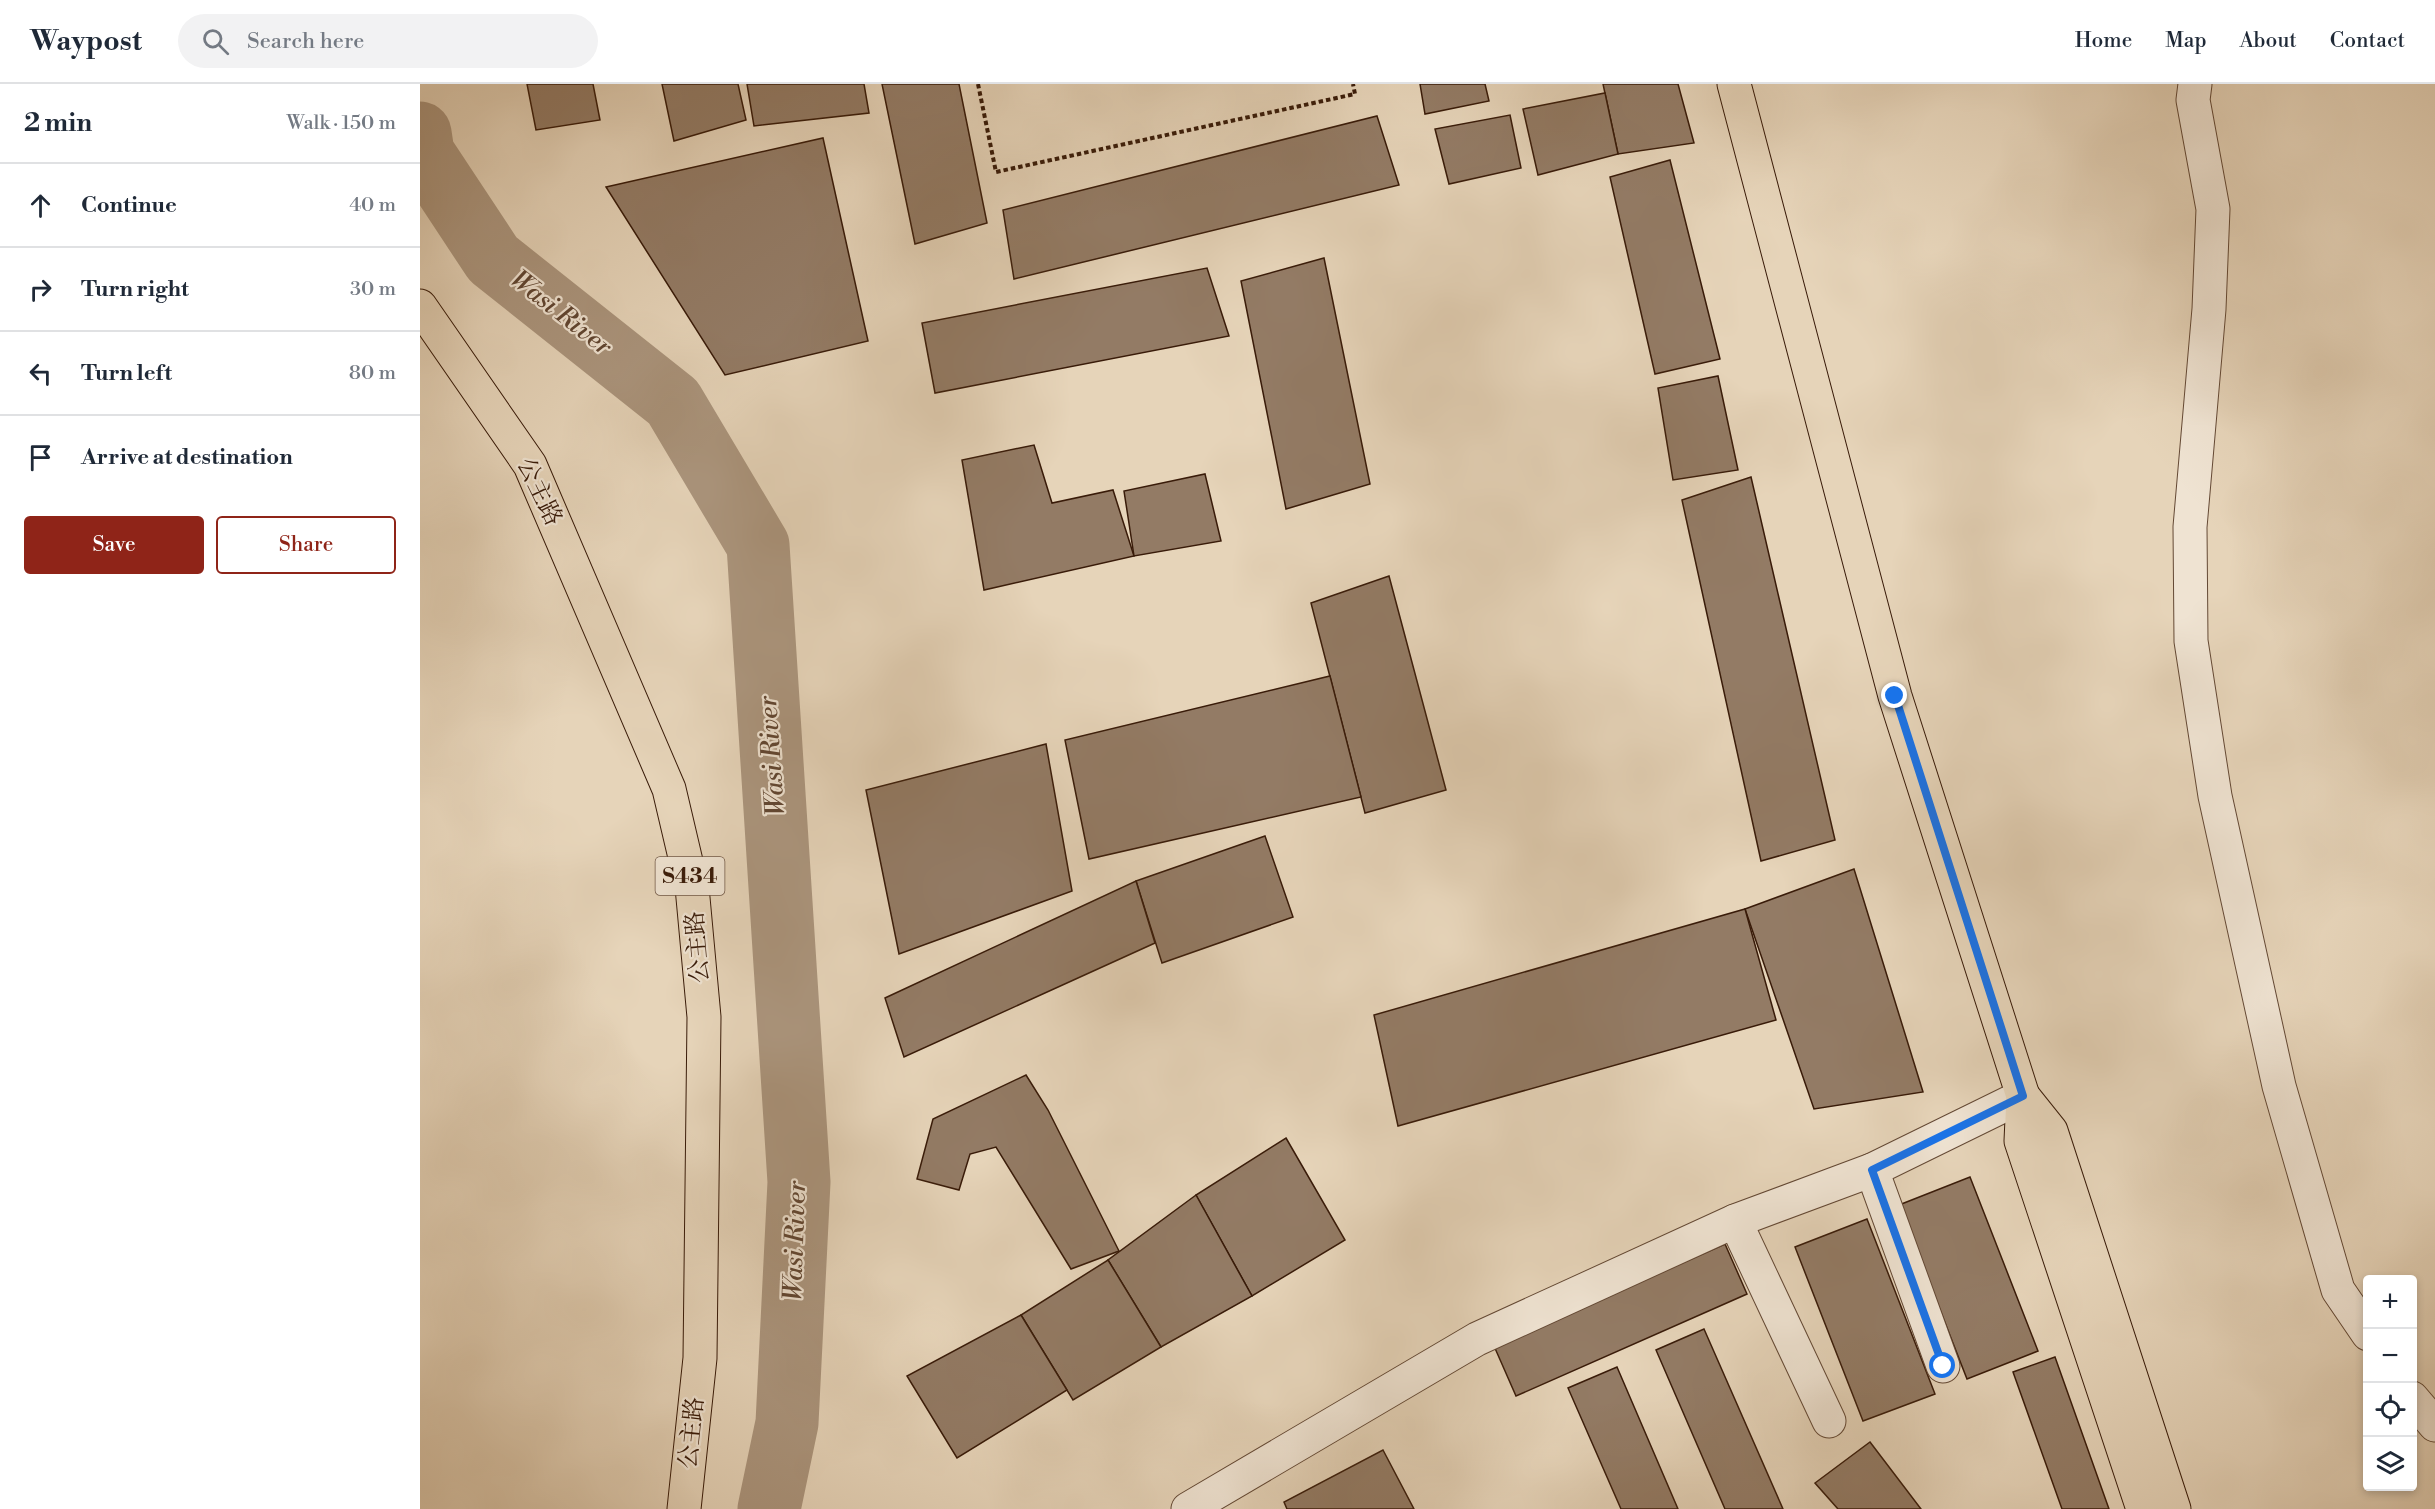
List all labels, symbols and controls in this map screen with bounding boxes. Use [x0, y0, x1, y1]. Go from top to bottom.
search box [178, 14, 598, 68]
text: Waypost [30, 24, 142, 59]
icon: search [199, 25, 232, 58]
text: Search here [247, 28, 364, 55]
text: Home [2075, 28, 2132, 54]
text: Map [2165, 28, 2207, 54]
text: About [2240, 28, 2297, 54]
text: Contact [2330, 28, 2405, 54]
text: 2 min [24, 107, 92, 139]
text: Walk · 150 m [287, 111, 396, 136]
icon: ahead [24, 189, 57, 222]
text: Continue [81, 192, 177, 219]
text: 40 m [349, 193, 396, 218]
water label: Wasi River [504, 263, 619, 363]
icon: right [24, 273, 57, 306]
text: Turn right [81, 276, 189, 303]
text: 30 m [350, 277, 396, 302]
icon: left [24, 357, 57, 390]
text: Turn left [81, 360, 172, 387]
text: 80 m [349, 361, 396, 386]
icon: arrive [24, 441, 57, 474]
text: Arrive at destination [81, 444, 293, 471]
street label: 公主路 [510, 453, 568, 531]
button: Save [24, 516, 204, 574]
button: Share [216, 516, 396, 574]
route end [1881, 682, 1907, 708]
water label: Wasi River [752, 694, 792, 817]
road number: S434 [656, 857, 724, 895]
street label: 公主路 [680, 910, 716, 984]
water label: Wasi River [777, 1179, 813, 1302]
map controls [2363, 1275, 2417, 1491]
button: + [2363, 1275, 2417, 1329]
button: − [2363, 1329, 2417, 1383]
route start [1929, 1352, 1955, 1378]
button: locate [2363, 1383, 2417, 1437]
street label: 公主路 [673, 1396, 711, 1470]
button: layers [2363, 1437, 2417, 1491]

